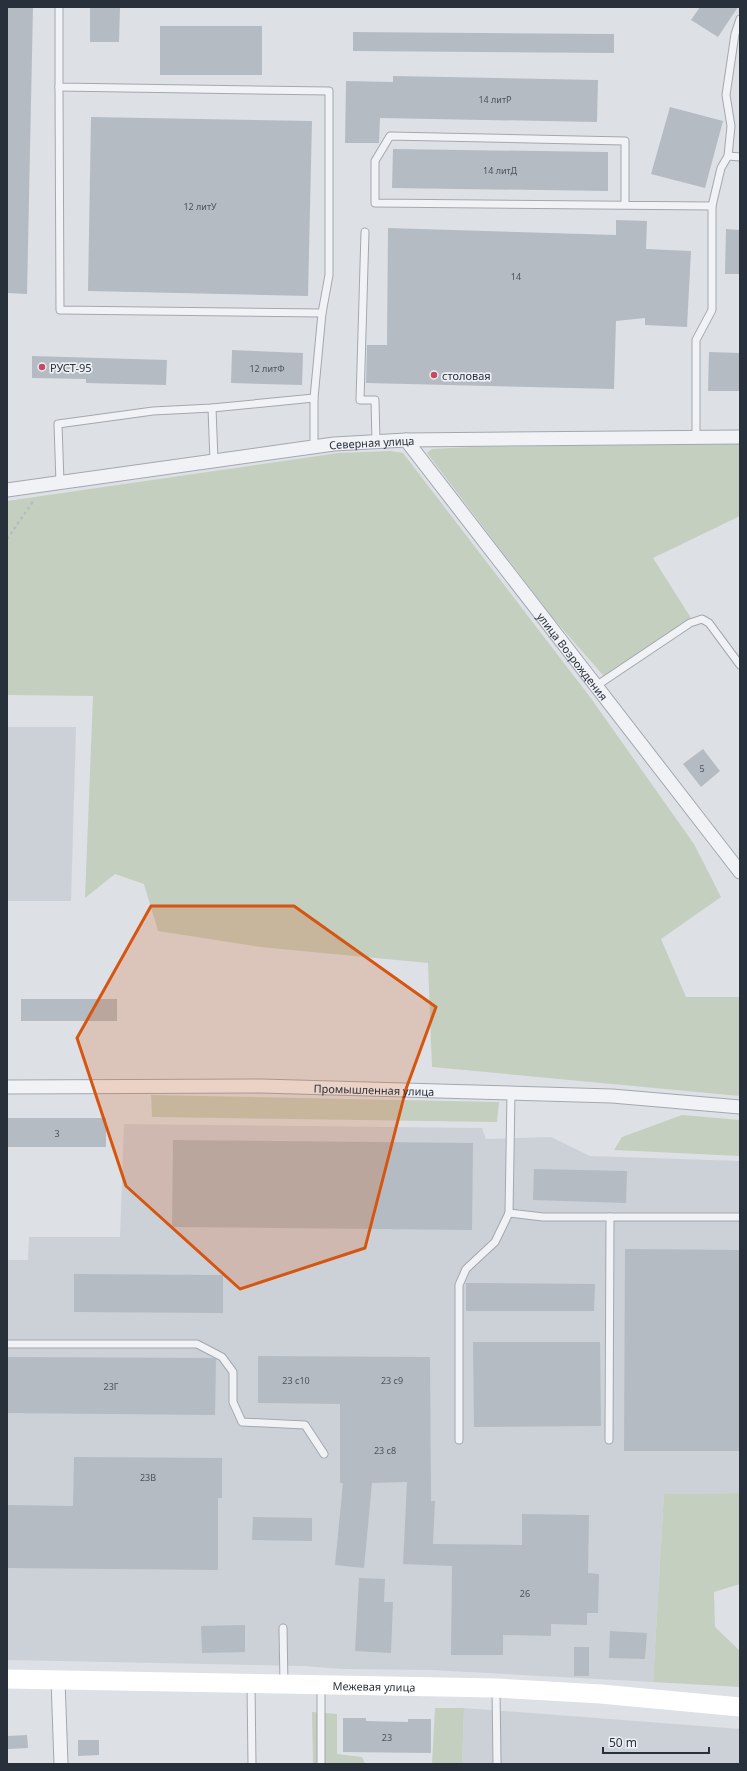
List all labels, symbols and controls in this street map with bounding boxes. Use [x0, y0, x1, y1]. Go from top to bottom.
house number: 14 литР [478, 93, 512, 106]
house number: 14 литД [483, 164, 517, 177]
house number: 12 литУ [183, 200, 217, 213]
house number: 14 [511, 270, 521, 283]
place label: РУСТ-95 [50, 360, 92, 375]
marker: РУСТ-95 [37, 362, 47, 372]
house number: 12 литФ [249, 362, 285, 375]
place label: столовая [442, 368, 491, 383]
marker: столовая [429, 370, 439, 380]
street label: Северная улица [328, 432, 414, 452]
street label: улица Возрождения [534, 609, 612, 703]
house number: 5 [699, 762, 705, 775]
street label: Промышленная улица [313, 1080, 434, 1098]
house number: 3 [54, 1127, 60, 1140]
house number: 23 с10 [282, 1374, 310, 1387]
house number: 23 с9 [381, 1374, 403, 1387]
house number: 23Г [104, 1380, 119, 1393]
house number: 23 с8 [374, 1444, 396, 1457]
house number: 23В [140, 1471, 156, 1484]
house number: 26 [520, 1587, 530, 1600]
street label: Межевая улица [332, 1677, 415, 1694]
scale bar [603, 1729, 709, 1755]
house number: 23 [382, 1731, 392, 1744]
text: 50 m [609, 1734, 637, 1751]

